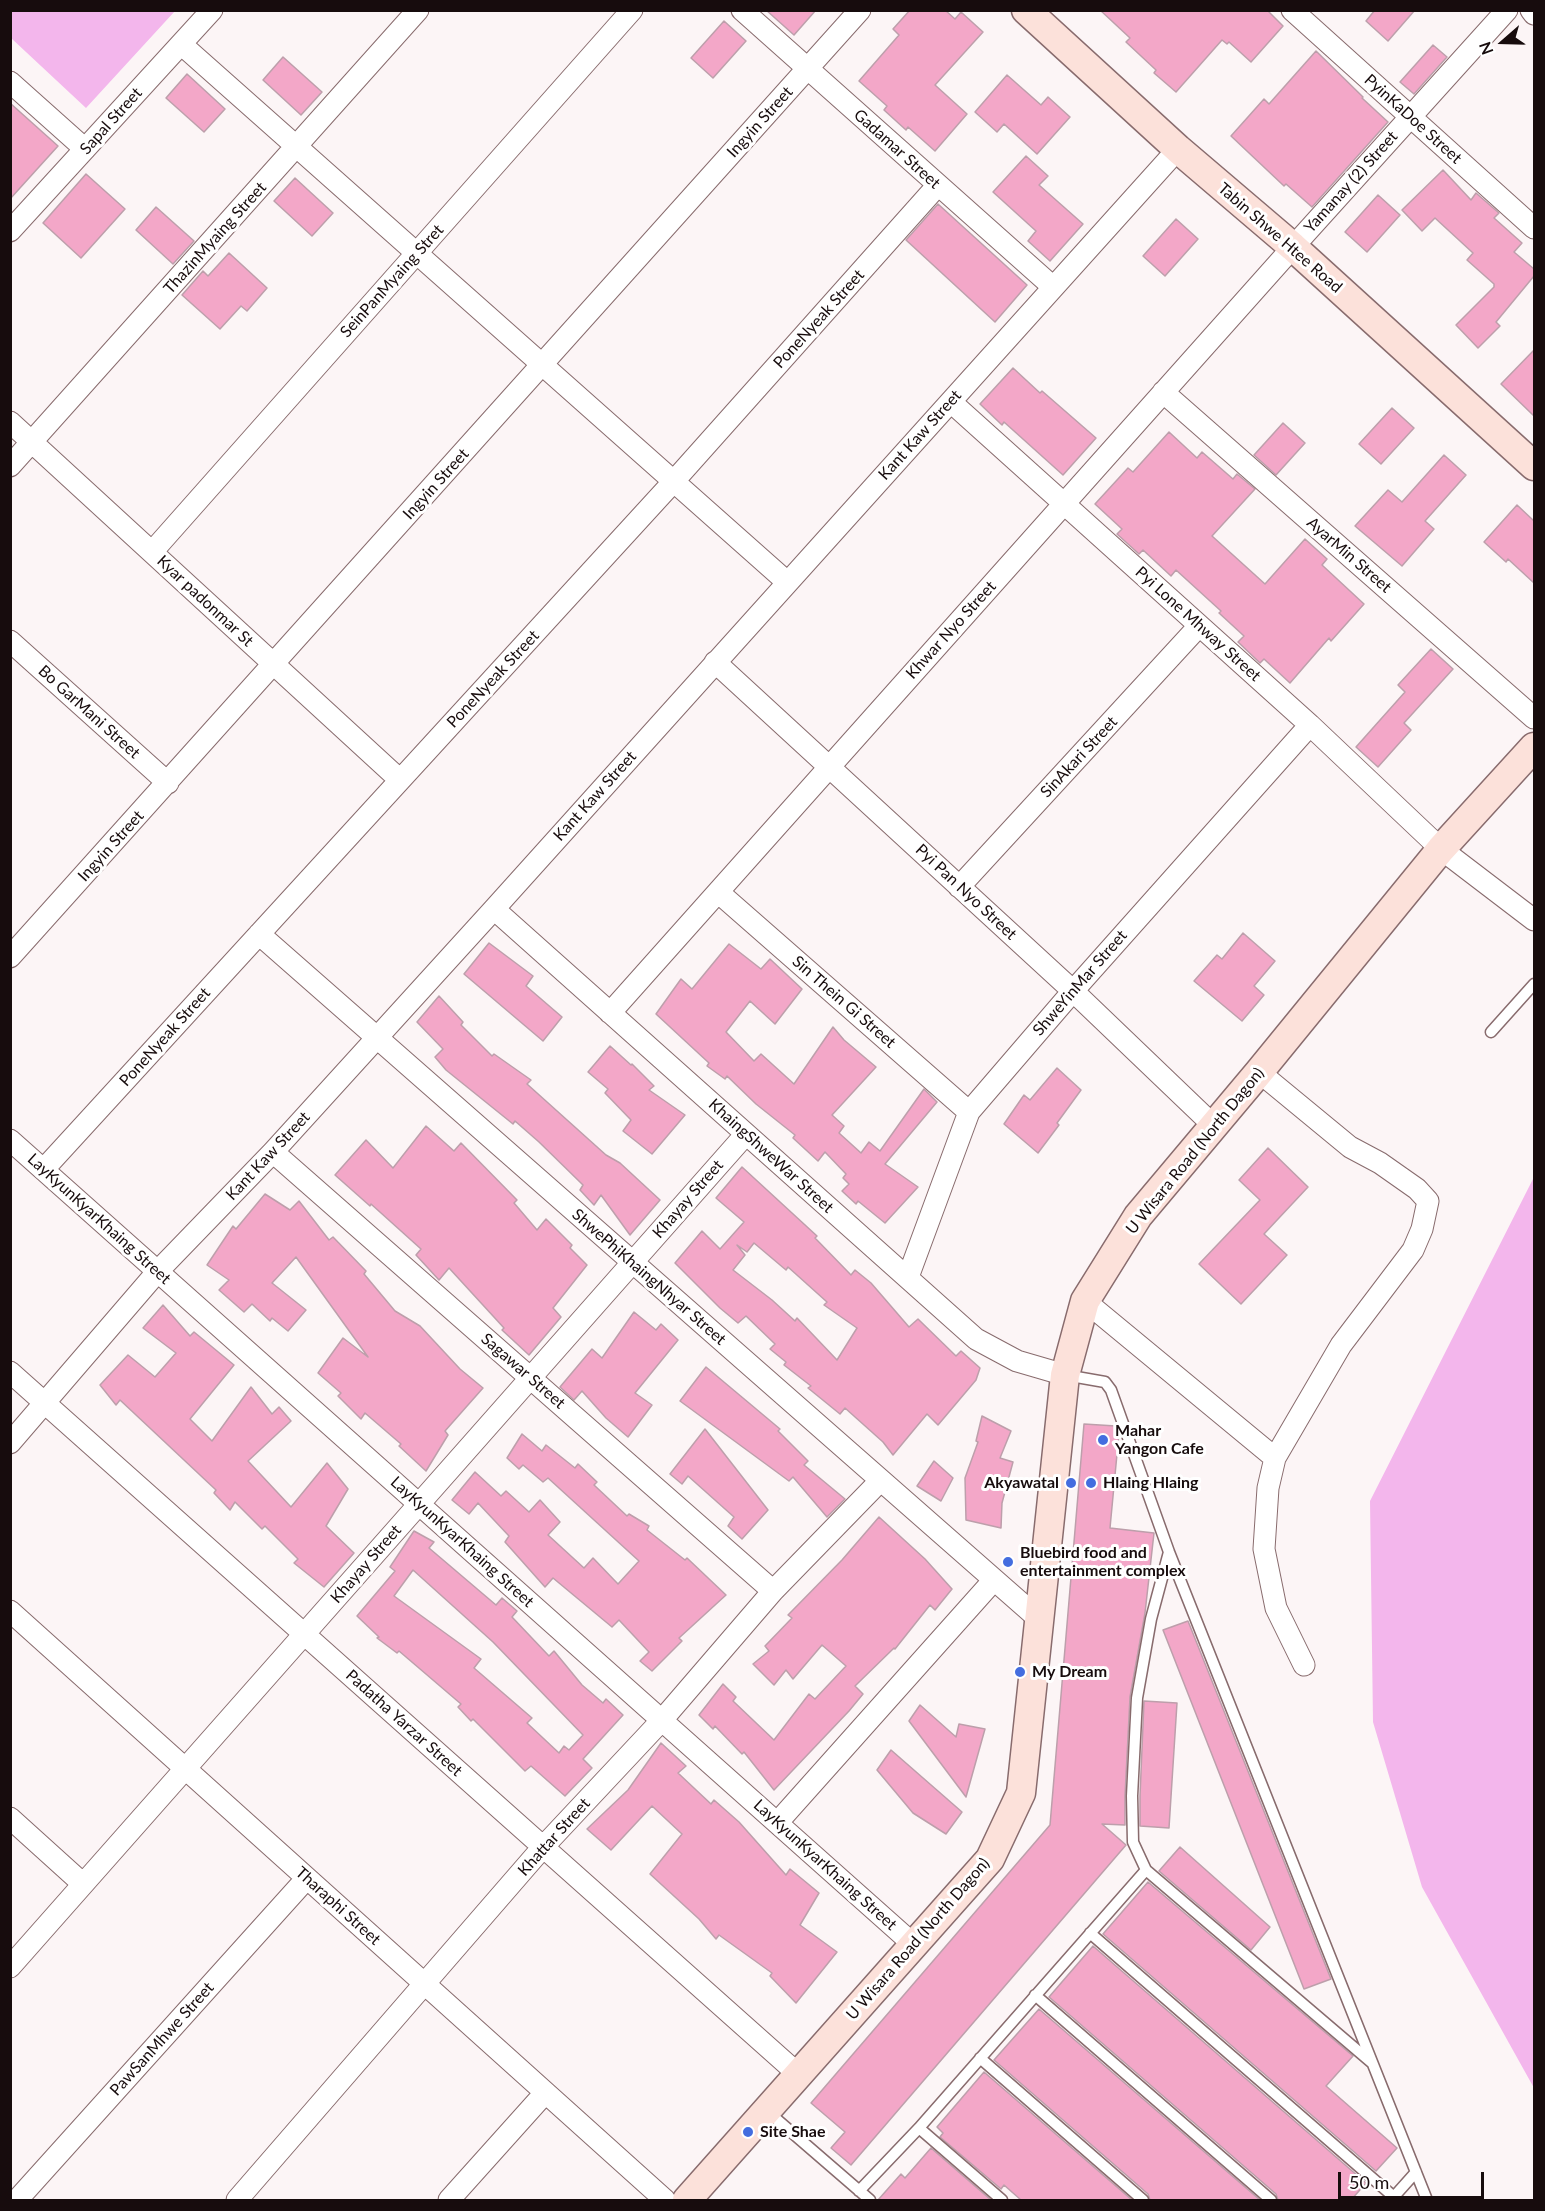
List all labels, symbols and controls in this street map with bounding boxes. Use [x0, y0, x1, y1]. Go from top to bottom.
north arrow [1473, 12, 1533, 72]
text: N [1475, 39, 1497, 57]
street label: PyinKaDoe Street [1360, 70, 1466, 168]
street label: Ingyin Street [723, 83, 797, 161]
street label: Sapal Street [76, 84, 146, 158]
street label: Gadamar Street [850, 105, 944, 193]
street label: Yamanay (2) Street [1300, 127, 1402, 237]
street label: ThazinMyaing Street [160, 178, 270, 298]
street label: Tabin Shwe Htee Road [1214, 179, 1346, 297]
street label: SeinPanMyaing Stret [336, 221, 448, 341]
street label: PoneNyeak Street [770, 266, 868, 372]
street label: Kant Kaw Street [875, 386, 965, 484]
street label: Ingyin Street [399, 445, 473, 523]
street label: AyarMin Street [1303, 513, 1395, 597]
street label: Kyar padonmar St [153, 551, 257, 651]
street label: Pyi Lone Mhway Street [1131, 563, 1265, 685]
street label: Khwar Nyo Street [902, 577, 1000, 683]
street label: PoneNyeak Street [443, 626, 543, 732]
street label: Bo GarMani Street [34, 661, 144, 763]
street label: SinAkari Street [1036, 712, 1122, 802]
street label: Kant Kaw Street [550, 747, 640, 845]
street label: Ingyin Street [74, 807, 148, 885]
street label: Pyi Pan Nyo Street [911, 840, 1021, 944]
street label: ShweYinMar Street [1029, 926, 1131, 1040]
street label: Sin Thein Gi Street [788, 952, 900, 1052]
street label: PoneNyeak Street [116, 984, 214, 1090]
street label: U Wisara Road (North Dagon) [1122, 1064, 1268, 1238]
street label: KhaingShweWar Street [705, 1095, 837, 1217]
street label: Kant Kaw Street [222, 1108, 314, 1204]
street label: LayKyunKyarKhaing Street [23, 1150, 175, 1288]
street label: Khayay Street [649, 1156, 727, 1242]
street label: ShwePhiKhaingNhyar Street [568, 1205, 730, 1349]
street label: Sagawar Street [477, 1329, 569, 1413]
place label: Mahar Yangon Cafe [1115, 1421, 1204, 1459]
marker: Mahar Yangon Cafe [1096, 1433, 1110, 1447]
street label: LayKyunKyarKhaing Street [386, 1473, 538, 1611]
place label: Akyawatal [984, 1473, 1059, 1493]
place label: Hlaing Hlaing [1103, 1473, 1199, 1493]
marker: Akyawatal [1064, 1476, 1078, 1490]
marker: Hlaing Hlaing [1084, 1476, 1098, 1490]
street label: Khayay Street [327, 1521, 405, 1607]
place label: Bluebird food and entertainment complex [1020, 1543, 1186, 1581]
marker: Bluebird food and entertainment complex [1001, 1555, 1015, 1569]
place label: My Dream [1032, 1662, 1107, 1682]
marker: My Dream [1013, 1665, 1027, 1679]
street label: Padatha Yarzar Street [342, 1666, 466, 1780]
street label: Khattar Street [514, 1794, 594, 1880]
street label: LayKyunKyarKhaing Street [749, 1796, 901, 1934]
street label: U Wisara Road (North Dagon) [842, 1854, 994, 2024]
street label: Tharaphi Street [292, 1863, 384, 1949]
street label: PawSanMhwe Street [106, 1978, 218, 2100]
place label: Site Shae [760, 2122, 825, 2142]
marker: Site Shae [741, 2125, 755, 2139]
scale bar [1341, 2160, 1486, 2198]
text: 50 m [1349, 2171, 1389, 2193]

